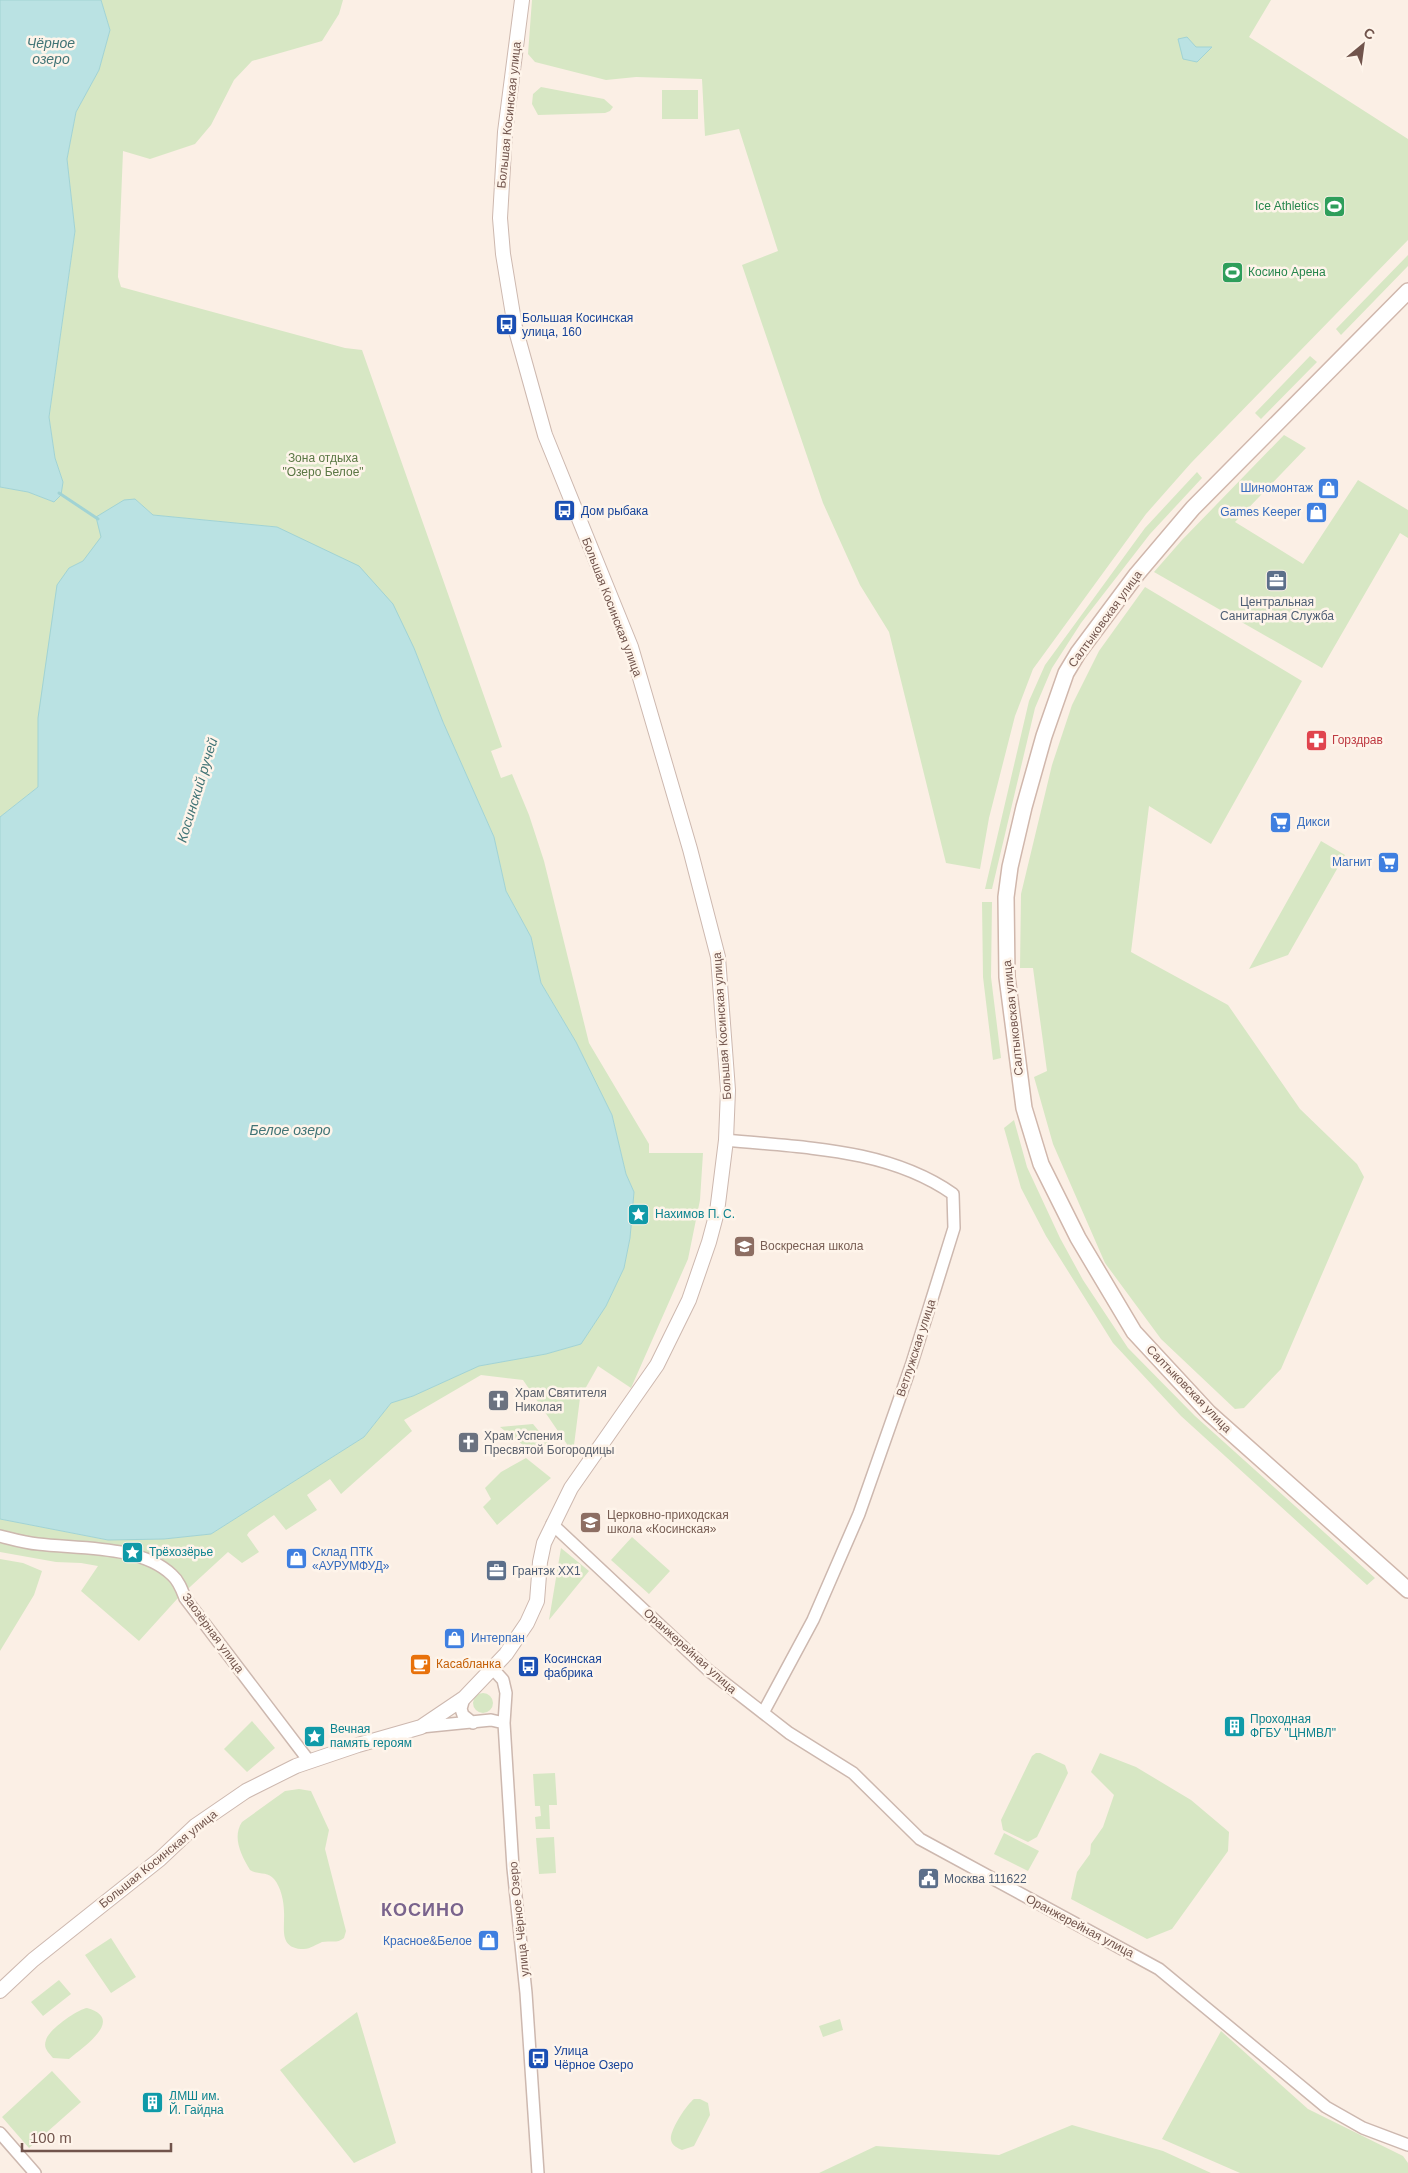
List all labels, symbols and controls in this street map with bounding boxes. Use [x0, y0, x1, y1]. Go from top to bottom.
north arrow [1338, 20, 1388, 70]
text: С [1361, 24, 1378, 43]
water label: Чёрное озеро [27, 35, 75, 67]
street label: Большая Косинская улица [494, 41, 524, 189]
sports icon: Ice Athletics [1323, 194, 1347, 218]
place label: Ice Athletics [1255, 199, 1319, 213]
sports icon: Косино Арена [1220, 260, 1244, 284]
place label: Косино Арена [1248, 265, 1326, 279]
place label: Большая Косинская улица, 160 [522, 311, 633, 339]
bus stop icon: Большая Косинская улица, 160 [494, 313, 518, 337]
park label: Зона отдыха "Озеро Белое" [282, 451, 364, 479]
shop icon: Шиномонтаж [1317, 476, 1341, 500]
place label: Шиномонтаж [1240, 481, 1313, 495]
bus stop icon: Дом рыбака [553, 499, 577, 523]
shop icon: Games Keeper [1305, 500, 1329, 524]
place label: Дом рыбака [581, 504, 649, 518]
place label: Games Keeper [1220, 505, 1301, 519]
street label: Большая Косинская улица [579, 536, 645, 679]
street label: Салтыковская улица [1065, 568, 1145, 670]
office icon: Центральная Санитарная Служба [1265, 569, 1289, 593]
place label: Центральная Санитарная Служба [1220, 595, 1334, 623]
pharmacy icon: Горздрав [1304, 728, 1328, 752]
place label: Горздрав [1332, 733, 1383, 747]
water label: Косинский ручей [173, 735, 221, 844]
supermarket icon: Дикси [1269, 810, 1293, 834]
place label: Дикси [1297, 815, 1330, 829]
supermarket icon: Магнит [1376, 850, 1400, 874]
place label: Магнит [1332, 855, 1372, 869]
street label: Большая Косинская улица [710, 952, 734, 1100]
street label: Салтыковская улица [1000, 959, 1026, 1076]
water label: Белое озеро [249, 1122, 331, 1138]
place icon: Нахимов П. С. [627, 1202, 651, 1226]
place label: Нахимов П. С. [655, 1207, 735, 1221]
school or university icon: Воскресная школа [732, 1234, 756, 1258]
place label: Воскресная школа [760, 1239, 864, 1253]
street label: Ветлужская улица [894, 1297, 938, 1399]
street label: Салтыковская улица [1144, 1342, 1235, 1436]
place label: Храм Святителя Николая [515, 1386, 607, 1414]
church icon: Храм Святителя Николая [487, 1388, 511, 1412]
place label: Храм Успения Пресвятой Богородицы [484, 1429, 614, 1457]
church icon: Храм Успения Пресвятой Богородицы [456, 1431, 480, 1455]
place label: Церковно-приходская школа «Косинская» [607, 1508, 729, 1536]
school or university icon: Церковно-приходская школа «Косинская» [579, 1510, 603, 1534]
place icon: Трёхозёрье [121, 1540, 145, 1564]
place label: Трёхозёрье [149, 1545, 214, 1559]
place label: Склад ПТК «АУРУМФУД» [312, 1545, 390, 1573]
shop icon: Склад ПТК «АУРУМФУД» [284, 1547, 308, 1571]
office icon: Грантэк ХХ1 [484, 1559, 508, 1583]
place label: Грантэк ХХ1 [512, 1564, 581, 1578]
street label: Заозёрная улица [179, 1590, 247, 1676]
street label: Оранжерейная улица [641, 1606, 740, 1697]
shop icon: Интерпан [443, 1626, 467, 1650]
place label: Интерпан [471, 1631, 525, 1645]
cafe icon: Касабланка [408, 1652, 432, 1676]
place label: Косинская фабрика [544, 1652, 602, 1680]
bus stop icon: Косинская фабрика [516, 1654, 540, 1678]
place label: Касабланка [436, 1657, 501, 1671]
place label: Проходная ФГБУ "ЦНМВЛ" [1250, 1712, 1336, 1740]
building icon: Проходная ФГБУ "ЦНМВЛ" [1222, 1714, 1246, 1738]
place label: Вечная память героям [330, 1722, 412, 1750]
place icon: Вечная память героям [302, 1724, 326, 1748]
street label: Большая Косинская улица [96, 1807, 220, 1911]
street label: улица Чёрное Озеро [506, 1860, 532, 1977]
public building icon: Москва 111622 [916, 1867, 940, 1891]
place label: Москва 111622 [944, 1872, 1027, 1886]
street label: Оранжерейная улица [1024, 1892, 1137, 1961]
district label: КОСИНО [381, 1900, 465, 1920]
shop icon: Красное&Белое [476, 1929, 500, 1953]
place label: Красное&Белое [383, 1934, 472, 1948]
place label: Улица Чёрное Озеро [554, 2044, 634, 2072]
bus stop icon: Улица Чёрное Озеро [526, 2046, 550, 2070]
place label: ДМШ им. Й. Гайдна [169, 2089, 224, 2117]
building icon: ДМШ им. Й. Гайдна [141, 2091, 165, 2115]
scale bar [22, 2120, 171, 2152]
text: 100 m [30, 2129, 72, 2146]

